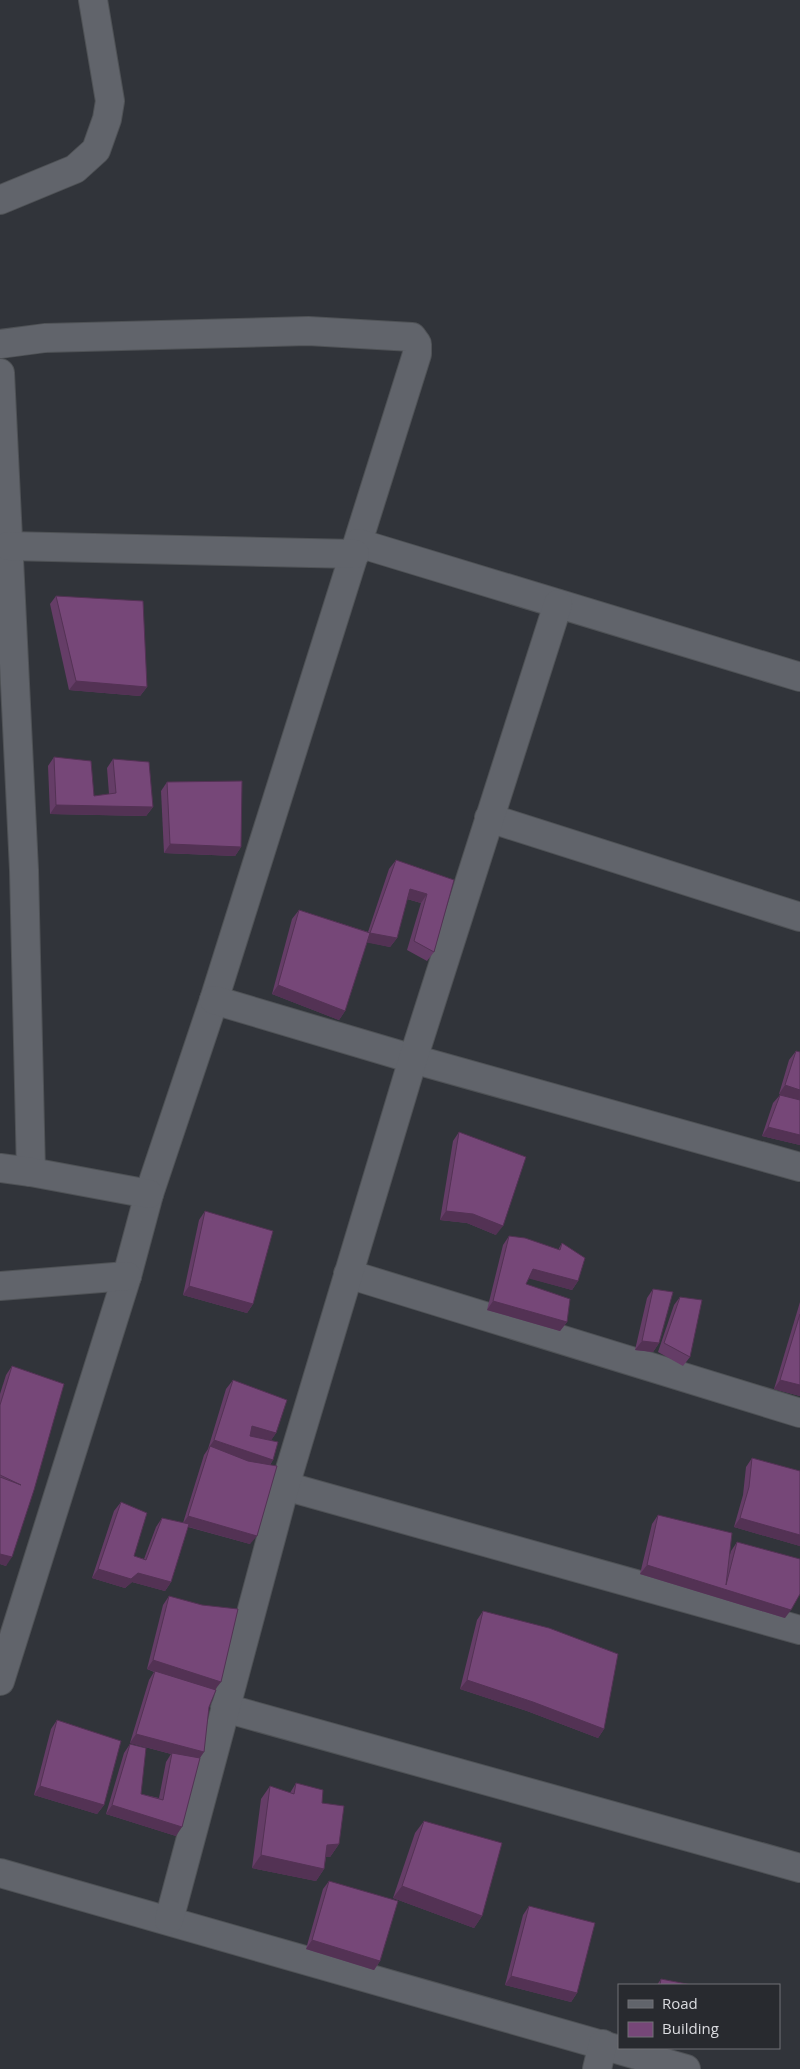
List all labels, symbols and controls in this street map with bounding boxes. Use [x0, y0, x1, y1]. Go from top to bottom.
legend [618, 1984, 780, 2049]
text: Road [662, 1993, 698, 2013]
text: Building [662, 2018, 719, 2038]

